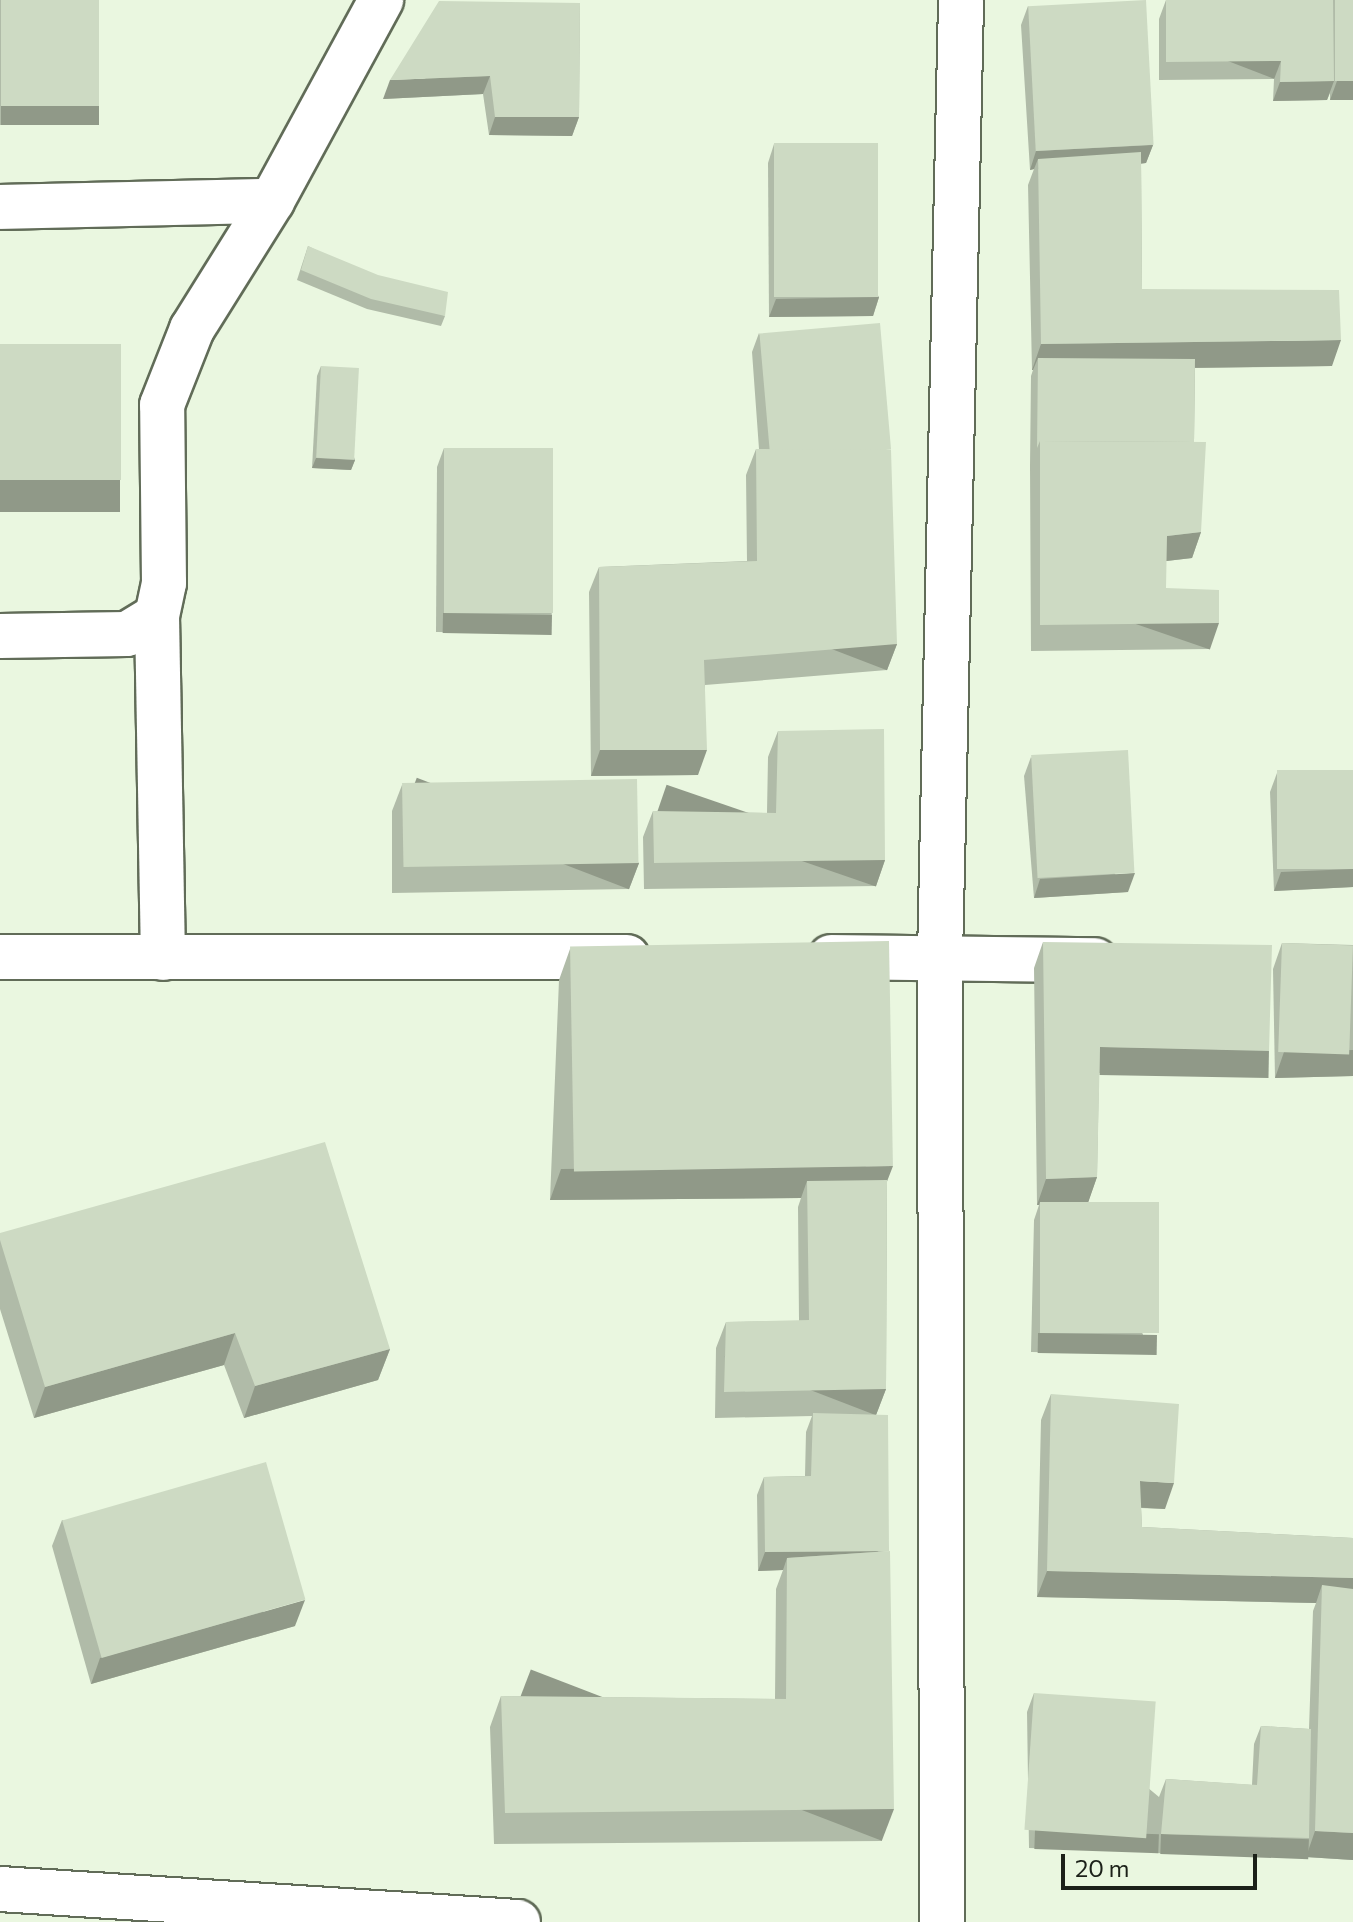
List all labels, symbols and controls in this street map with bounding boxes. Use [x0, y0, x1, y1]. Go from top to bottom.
scale bar [1065, 1838, 1261, 1888]
text: 20 m [1075, 1853, 1129, 1882]

